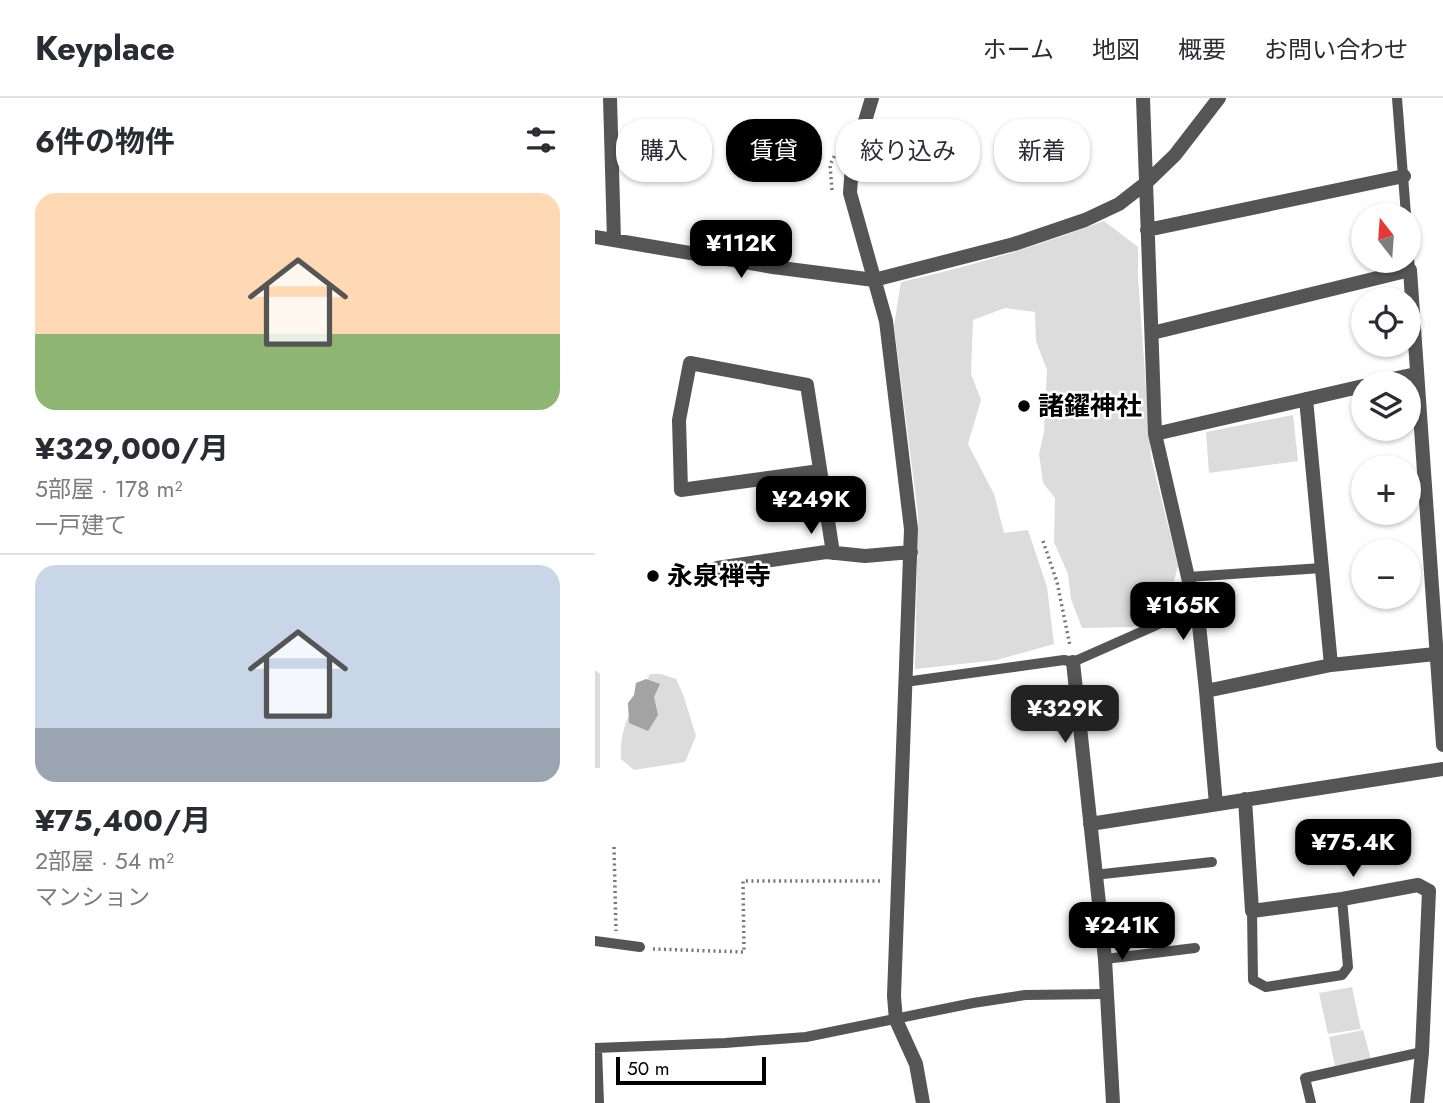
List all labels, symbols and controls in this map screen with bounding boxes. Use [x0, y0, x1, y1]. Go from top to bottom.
text: Keyplace [35, 25, 175, 72]
text: ホーム [983, 32, 1054, 67]
text: 地図 [1092, 32, 1140, 67]
text: 概要 [1178, 32, 1226, 67]
text: お問い合わせ [1264, 32, 1408, 67]
chip: 購入 [616, 119, 712, 182]
chip: 賃貸 [726, 119, 822, 182]
chip: 絞り込み [836, 119, 980, 182]
chip: 新着 [994, 119, 1090, 182]
text: 6件の物件 [35, 120, 175, 163]
icon: filters [522, 121, 560, 159]
north arrow [1351, 203, 1421, 273]
map controls [1351, 203, 1421, 609]
pin: ¥112K [692, 220, 790, 280]
text: ¥112K [706, 226, 776, 260]
icon: home [235, 239, 361, 365]
button: locate [1351, 287, 1421, 357]
button: layers [1351, 371, 1421, 441]
place label: 諸鑃神社 [1038, 387, 1142, 425]
marker: 諸鑃神社 [1016, 398, 1032, 414]
text: ¥329,000/月 [35, 427, 229, 470]
button: + [1351, 455, 1421, 525]
text: 5部屋 · 178 m² [35, 472, 182, 506]
pin: ¥249K [762, 476, 860, 536]
text: ¥249K [772, 482, 850, 516]
text: 一戸建て [35, 508, 127, 542]
button: − [1351, 539, 1421, 609]
place label: 永泉禅寺 [667, 557, 771, 595]
marker: 永泉禅寺 [645, 568, 661, 584]
pin: ¥165K [1134, 582, 1232, 642]
text: ¥165K [1146, 588, 1220, 622]
icon: home [235, 611, 361, 737]
pin: ¥329K [1016, 686, 1114, 745]
text: ¥329K [1027, 691, 1103, 725]
text: ¥75,400/月 [35, 799, 211, 842]
pin: ¥75.4K [1296, 820, 1410, 879]
text: ¥75.4K [1311, 825, 1395, 859]
text: 2部屋 · 54 m² [35, 844, 174, 878]
text: マンション [35, 880, 150, 914]
pin: ¥241K [1073, 902, 1171, 962]
text: ¥241K [1085, 908, 1159, 942]
scale bar [616, 1054, 767, 1086]
text: 50 m [627, 1055, 670, 1082]

